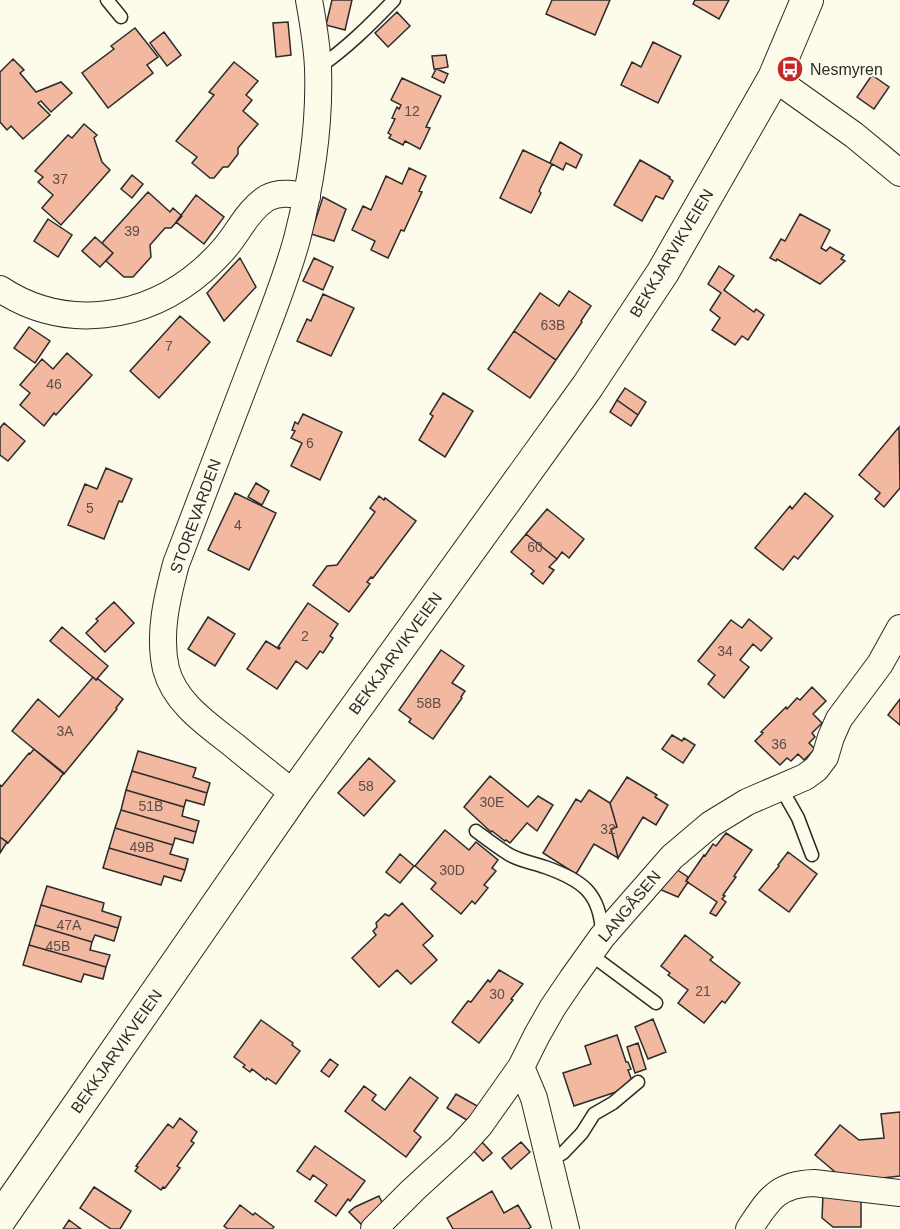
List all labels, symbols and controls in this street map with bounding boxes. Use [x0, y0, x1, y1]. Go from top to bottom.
bus stop icon: Nesmyren [775, 54, 805, 84]
place label: Nesmyren [810, 61, 883, 78]
house number: 12 [404, 103, 420, 119]
house number: 37 [52, 171, 68, 187]
street label: BEKKJARVIKVEIEN [626, 186, 716, 320]
house number: 39 [124, 223, 140, 239]
house number: 63B [541, 317, 565, 333]
house number: 7 [165, 338, 173, 354]
house number: 46 [46, 376, 62, 392]
house number: 6 [306, 435, 314, 451]
street label: STOREVARDEN [167, 457, 224, 576]
house number: 5 [86, 500, 94, 516]
house number: 4 [234, 517, 242, 533]
house number: 60 [527, 539, 543, 555]
street label: BEKKJARVIKVEIEN [345, 589, 445, 718]
house number: 2 [301, 628, 309, 644]
house number: 34 [717, 643, 733, 659]
house number: 58B [417, 695, 441, 711]
house number: 3A [56, 723, 74, 739]
house number: 36 [771, 736, 787, 752]
house number: 58 [358, 778, 374, 794]
house number: 30E [480, 794, 504, 810]
house number: 51B [139, 798, 163, 814]
house number: 32 [600, 821, 616, 837]
house number: 49B [130, 839, 154, 855]
house number: 30D [439, 862, 465, 878]
street label: LANGÅSEN [594, 867, 664, 945]
house number: 47A [57, 917, 82, 933]
house number: 45B [46, 938, 70, 954]
house number: 21 [695, 983, 711, 999]
street label: BEKKJARVIKVEIEN [67, 986, 165, 1116]
house number: 30 [489, 986, 505, 1002]

